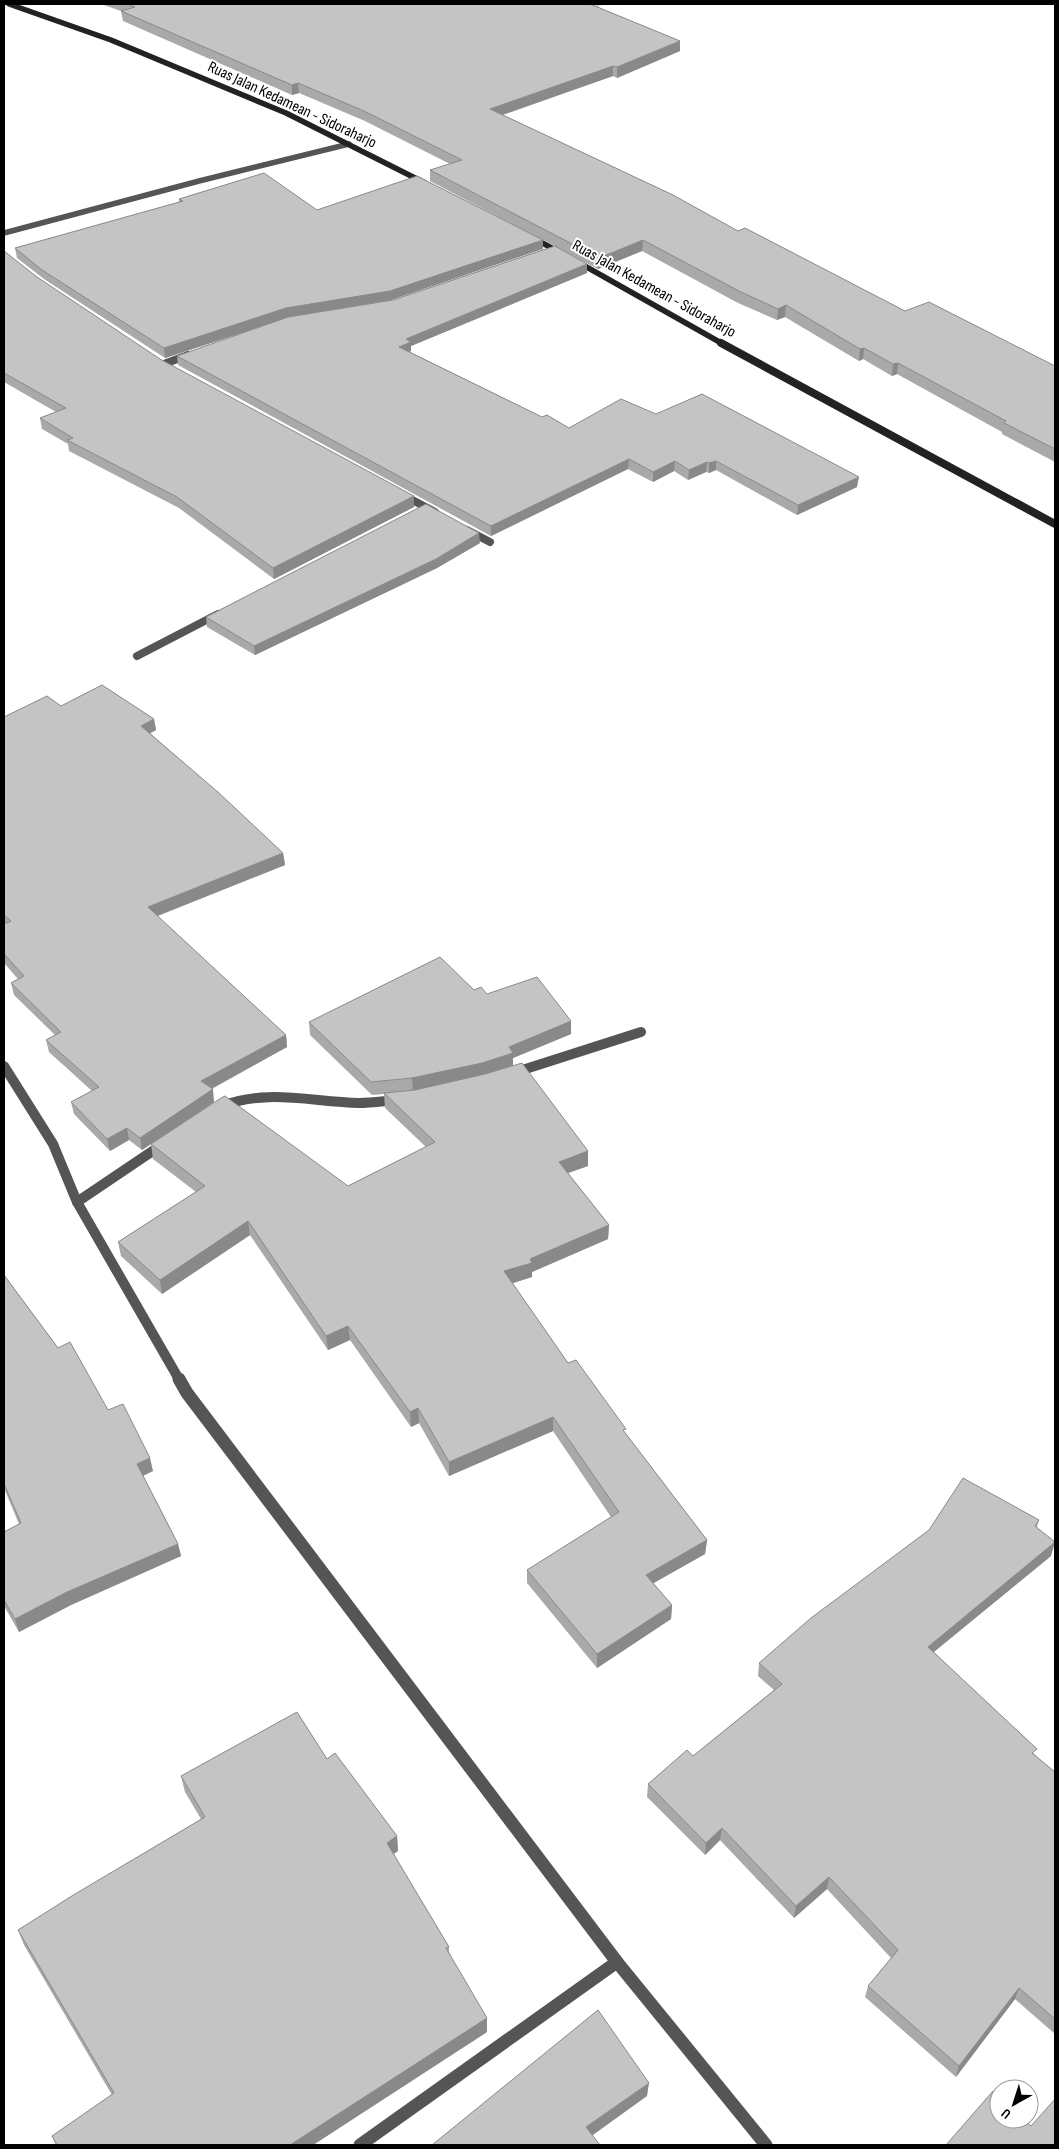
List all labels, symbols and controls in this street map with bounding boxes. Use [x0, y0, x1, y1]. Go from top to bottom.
street label: Ruas Jalan Kedamean - Sidoraharjo [205, 57, 379, 153]
street label: Ruas Jalan Kedamean - Sidoraharjo [569, 236, 739, 342]
north arrow [989, 2079, 1039, 2129]
text: U [998, 2105, 1014, 2123]

